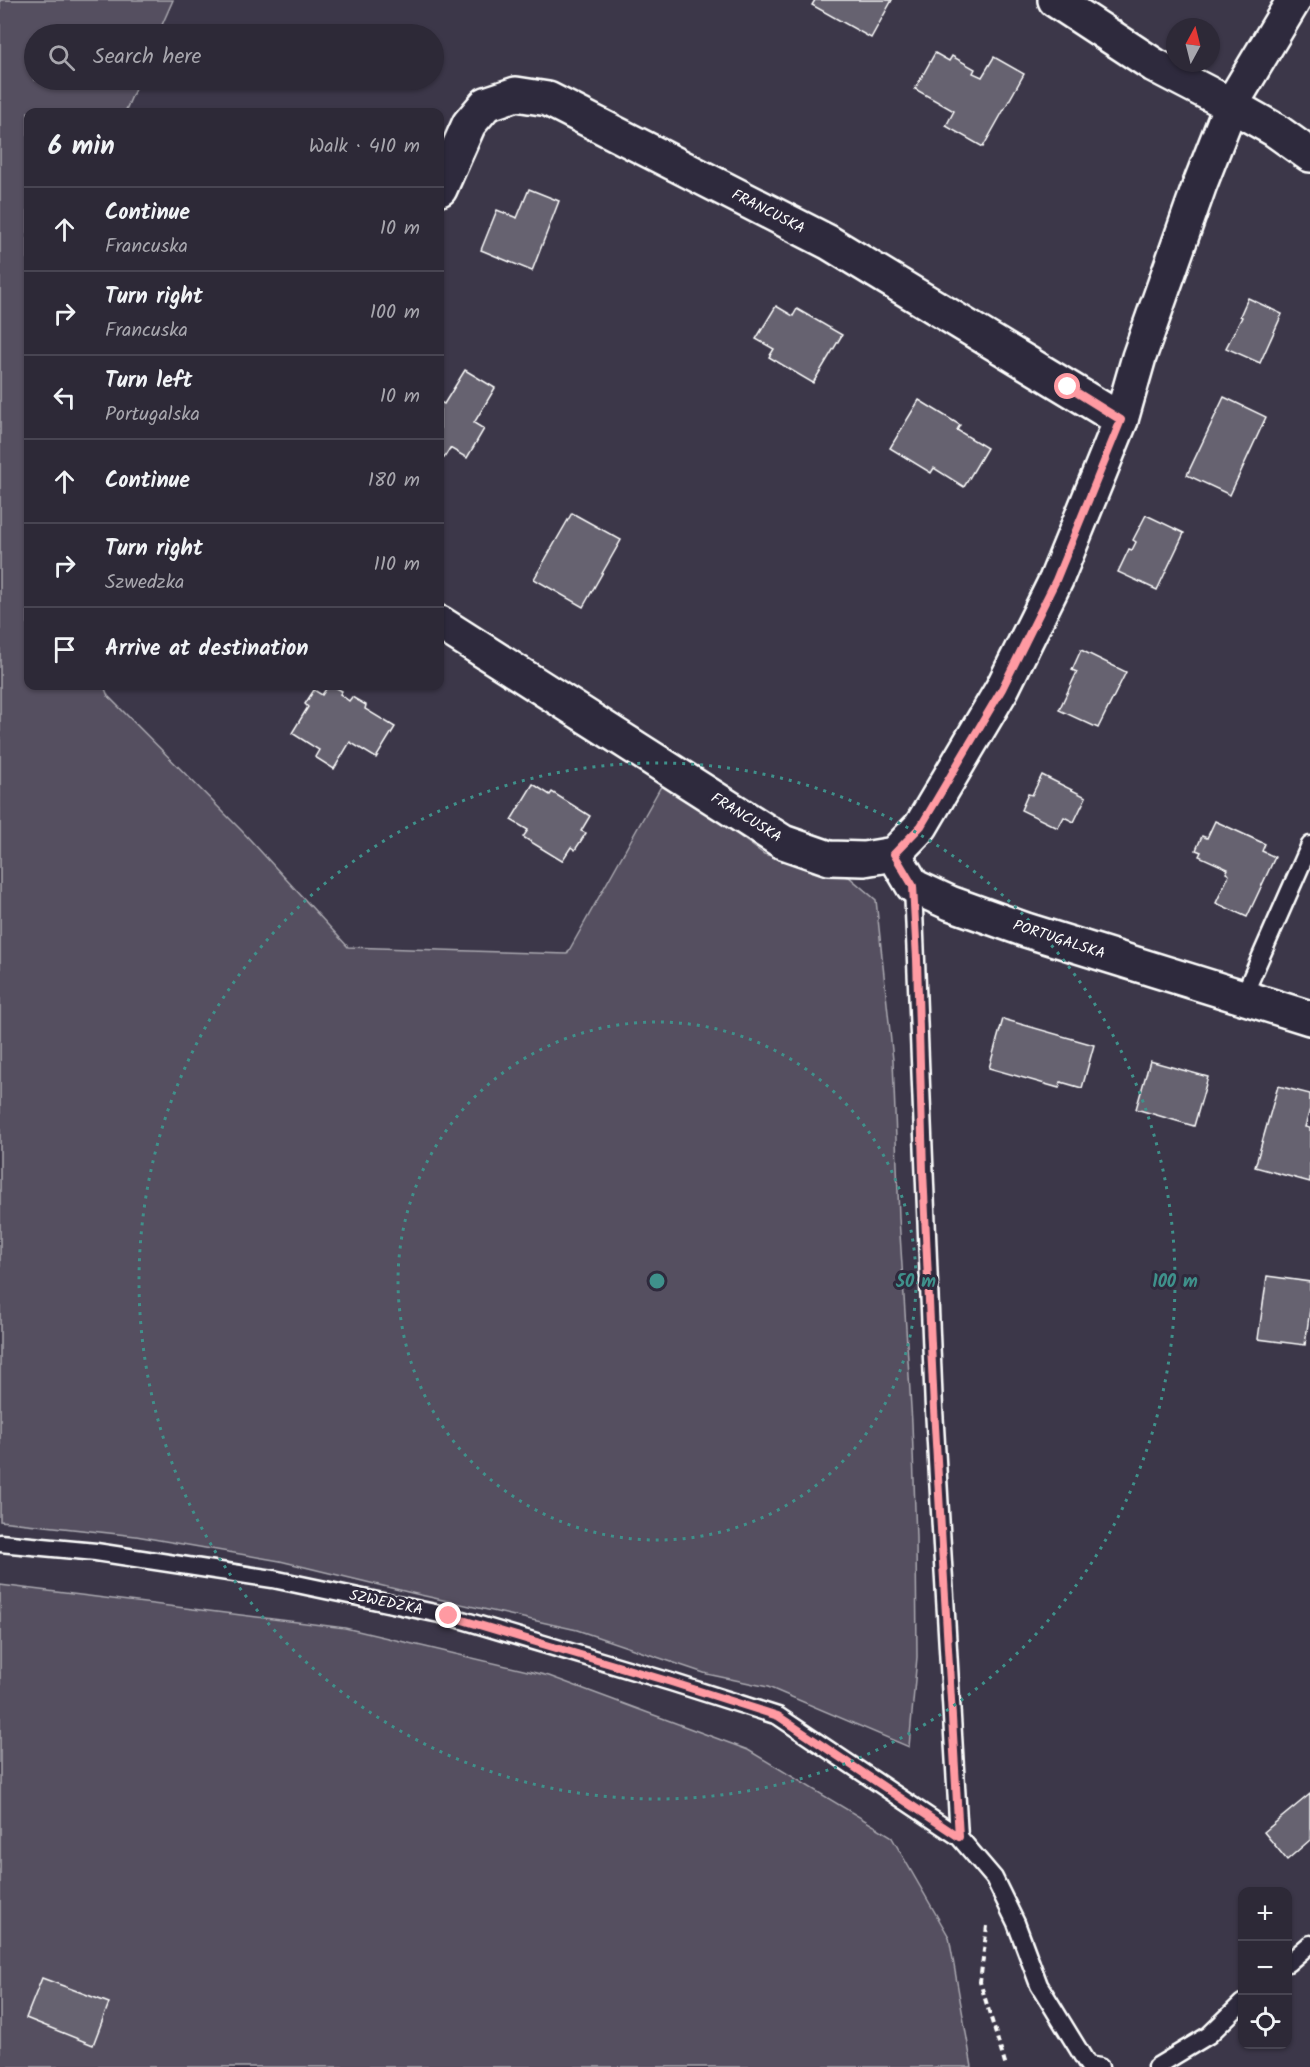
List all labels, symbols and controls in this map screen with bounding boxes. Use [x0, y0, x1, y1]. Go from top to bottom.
north arrow [1166, 18, 1220, 72]
search box [24, 24, 444, 90]
text: Search here [93, 40, 201, 75]
icon: search [45, 41, 78, 74]
text: 6 min [48, 126, 115, 168]
text: Walk · 410 m [309, 131, 420, 163]
street label: FRANCUSKA [727, 183, 809, 241]
text: Continue [105, 196, 190, 231]
icon: ahead [48, 213, 81, 246]
text: 10 m [380, 213, 420, 245]
text: Francuska [105, 231, 188, 263]
text: Turn right [105, 280, 203, 315]
icon: right [48, 297, 81, 330]
text: 100 m [370, 297, 420, 329]
text: Francuska [105, 315, 188, 347]
text: Turn left [105, 364, 192, 399]
route start [1054, 373, 1080, 399]
icon: left [48, 381, 81, 414]
text: 10 m [380, 381, 420, 413]
text: Portugalska [105, 399, 200, 431]
text: Continue [105, 464, 190, 499]
icon: ahead [48, 465, 81, 498]
text: 180 m [368, 465, 420, 497]
text: Turn right [105, 532, 203, 567]
icon: right [48, 549, 81, 582]
text: 110 m [374, 549, 420, 581]
text: Szwedzka [105, 567, 184, 599]
text: Arrive at destination [105, 632, 308, 667]
icon: arrive [48, 633, 81, 666]
street label: FRANCUSKA [706, 787, 786, 849]
street label: PORTUGALSKA [1010, 914, 1108, 966]
text: 50 m [895, 1268, 936, 1297]
text: 100 m [1152, 1268, 1198, 1297]
centre of rings [647, 1271, 667, 1291]
street label: SZWEDZKA [347, 1583, 425, 1623]
route end [435, 1602, 461, 1628]
map controls [1238, 1887, 1292, 2049]
button: + [1238, 1887, 1292, 1941]
button: − [1238, 1941, 1292, 1995]
button: locate [1238, 1995, 1292, 2049]

